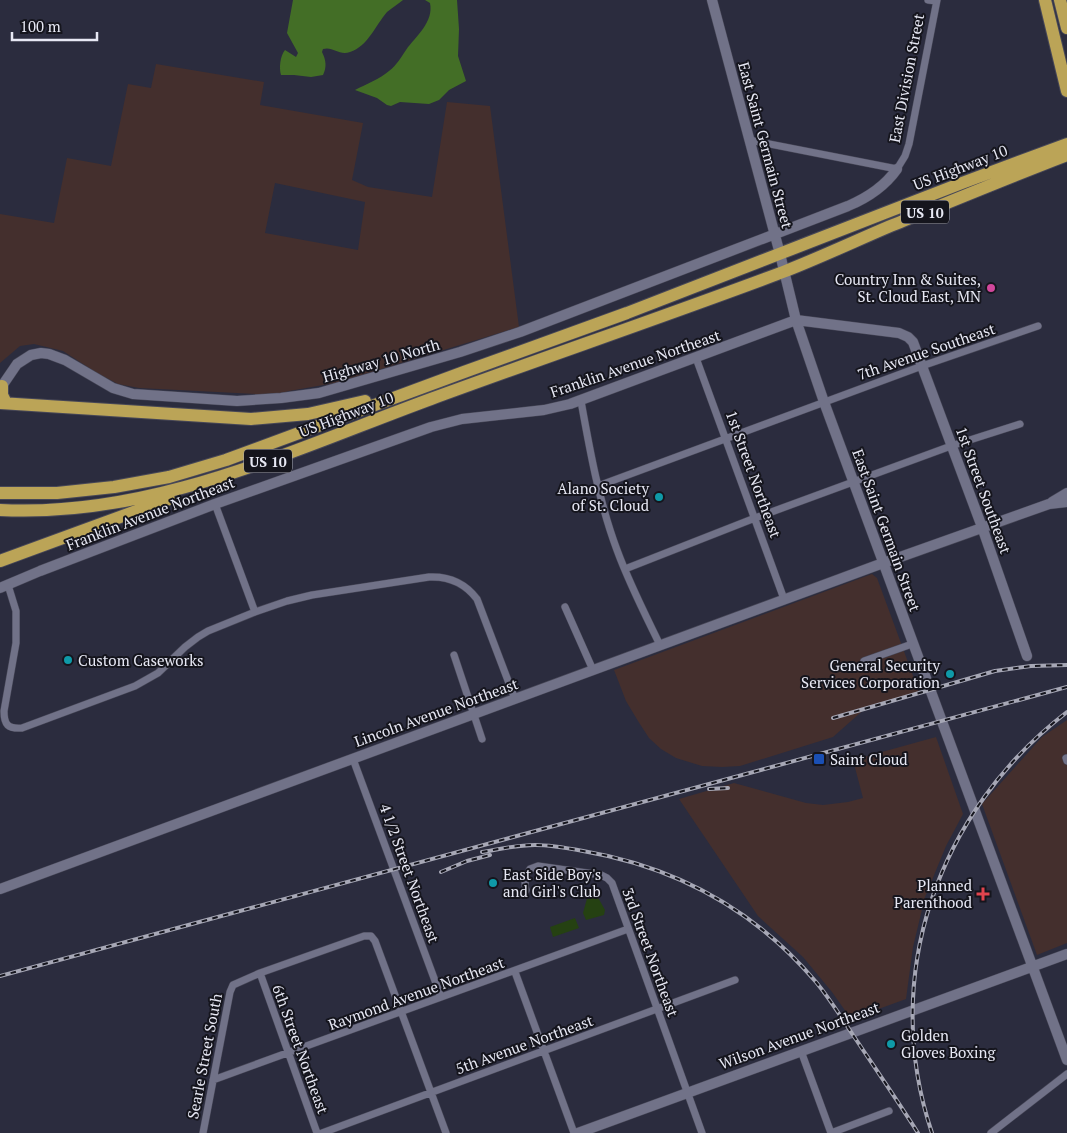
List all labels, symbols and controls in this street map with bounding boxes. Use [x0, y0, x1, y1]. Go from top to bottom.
scale bar [12, 10, 98, 42]
street label: East Division Street [884, 11, 928, 144]
text: 100 m [20, 16, 61, 36]
street label: East Saint Germain Street [734, 60, 798, 231]
street label: US Highway 10 [910, 140, 1010, 194]
road number: US 10 [901, 200, 949, 223]
place label: Country Inn & Suites, St. Cloud East, MN [835, 269, 981, 306]
marker: Country Inn & Suites, St. Cloud East, MN [985, 282, 997, 294]
street label: 7th Avenue Southeast [855, 318, 998, 384]
street label: Franklin Avenue Northeast [547, 324, 723, 402]
street label: Highway 10 North [320, 334, 442, 386]
street label: US Highway 10 [296, 387, 396, 441]
street label: 1st Street Northeast [722, 408, 786, 541]
street label: 1st Street Southeast [952, 424, 1016, 557]
street label: East Saint Germain Street [848, 446, 926, 614]
road number: US 10 [244, 450, 292, 472]
street label: Franklin Avenue Northeast [63, 471, 237, 554]
place label: Alano Society of St. Cloud [557, 478, 649, 515]
marker: Alano Society of St. Cloud [653, 491, 665, 503]
place label: Custom Caseworks [78, 650, 204, 670]
marker: Custom Caseworks [62, 654, 74, 666]
place label: General Security Services Corporation [801, 655, 940, 692]
marker: General Security Services Corporation [944, 668, 956, 680]
street label: Lincoln Avenue Northeast [351, 673, 521, 751]
place label: Saint Cloud [830, 749, 908, 769]
marker: Saint Cloud [812, 752, 826, 766]
street label: 4 1/2 Street Northeast [376, 801, 445, 946]
place label: East Side Boy's and Girl's Club [503, 864, 601, 901]
place label: Planned Parenthood [894, 875, 972, 912]
marker: East Side Boy's and Girl's Club [487, 877, 499, 889]
street label: 3rd Street Northeast [618, 885, 684, 1020]
marker: Planned Parenthood [976, 887, 990, 901]
street label: Raymond Avenue Northeast [325, 952, 507, 1034]
street label: 6th Street Northeast [268, 982, 334, 1117]
street label: Searle Street South [182, 991, 226, 1121]
street label: Wilson Avenue Northeast [716, 996, 882, 1073]
street label: 5th Avenue Northeast [452, 1010, 596, 1078]
place label: Golden Gloves Boxing [901, 1025, 996, 1062]
marker: Golden Gloves Boxing [885, 1038, 897, 1050]

